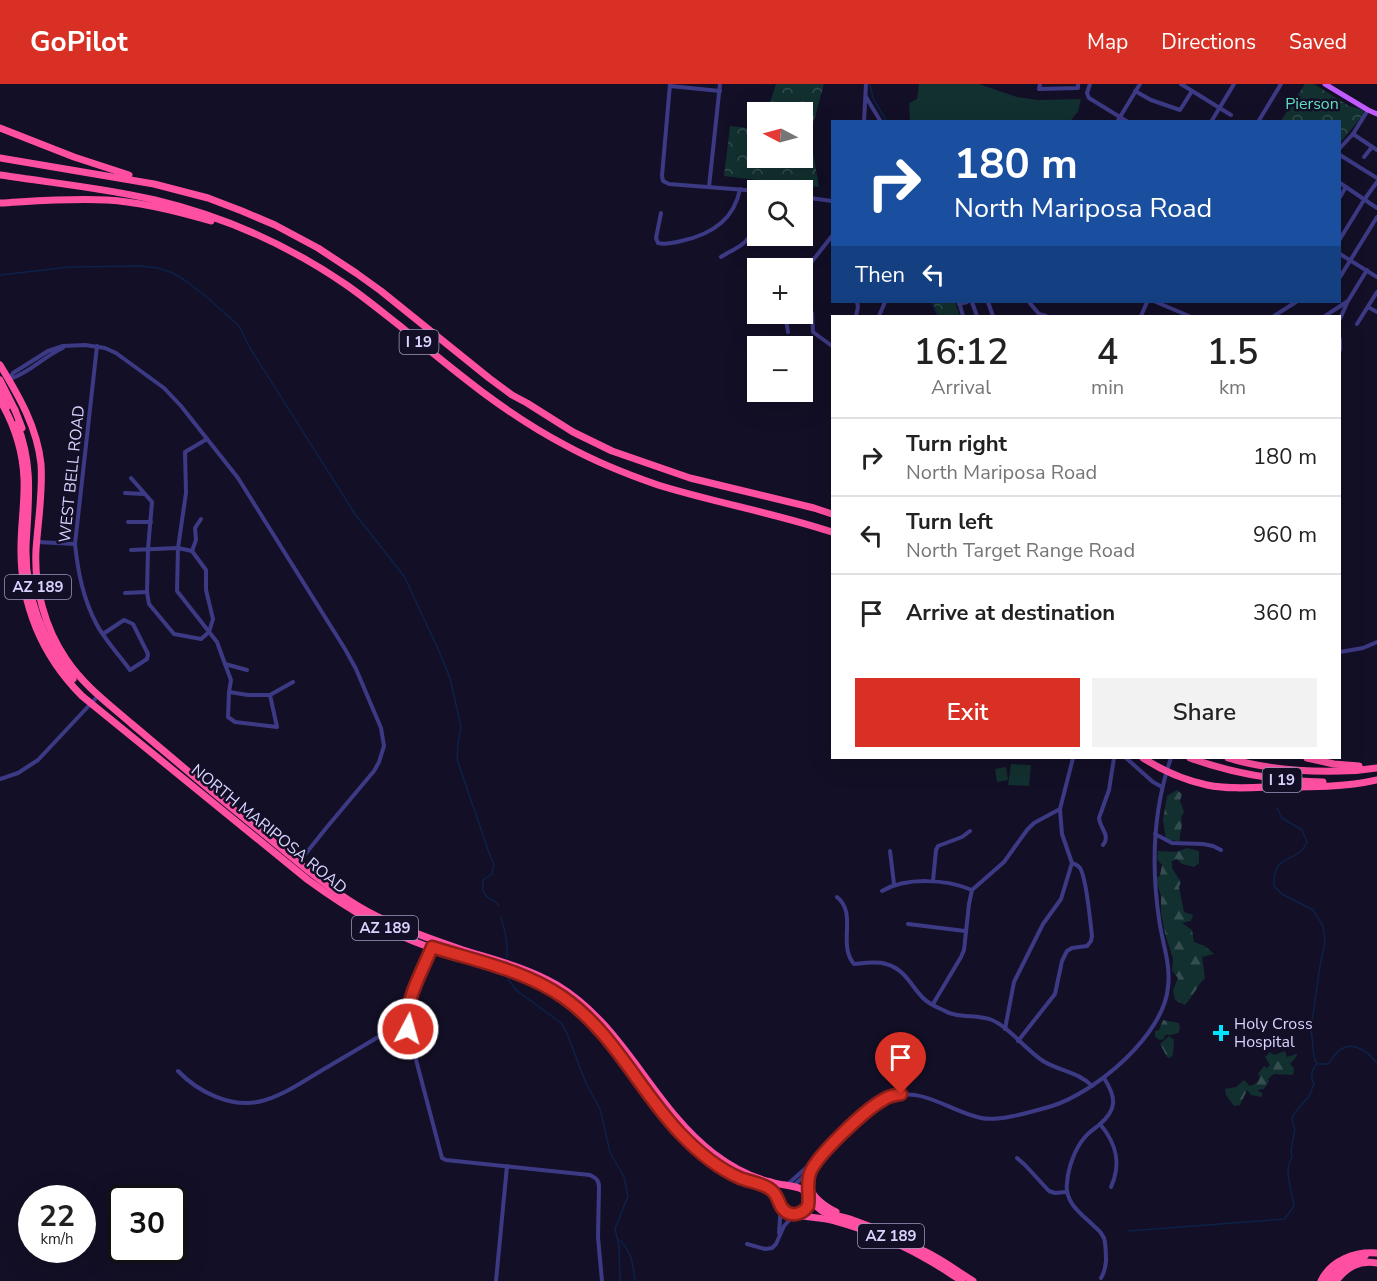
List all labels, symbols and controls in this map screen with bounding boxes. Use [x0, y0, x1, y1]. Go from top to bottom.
text: GoPilot [30, 23, 128, 61]
text: Map [1087, 28, 1128, 56]
text: Directions [1161, 28, 1256, 56]
text: Saved [1289, 28, 1347, 56]
park label: Pierson [1285, 93, 1339, 115]
north arrow [747, 102, 813, 168]
map controls [747, 102, 813, 402]
text: 180 m [954, 136, 1078, 193]
icon: right [855, 144, 933, 222]
button: search [747, 180, 813, 246]
text: North Mariposa Road [954, 190, 1212, 227]
button: + [747, 258, 813, 324]
icon: left [917, 258, 950, 291]
text: Then [855, 260, 905, 290]
text: 16:12 [914, 328, 1008, 377]
text: 4 [1097, 328, 1118, 377]
text: 1.5 [1207, 328, 1258, 377]
road number: I 19 [400, 330, 438, 354]
button: − [747, 336, 813, 402]
text: Arrival [931, 374, 991, 401]
text: min [1091, 374, 1124, 401]
text: km [1219, 374, 1246, 401]
street label: WEST BELL ROAD [54, 404, 90, 544]
text: Turn right [906, 429, 1007, 459]
icon: right [855, 441, 888, 474]
text: 180 m [1253, 442, 1317, 472]
text: North Mariposa Road [906, 459, 1097, 486]
text: Turn left [906, 507, 993, 537]
icon: left [855, 519, 888, 552]
text: 960 m [1253, 520, 1317, 550]
text: North Target Range Road [906, 537, 1135, 564]
road number: AZ 189 [5, 575, 71, 599]
icon: arrive [855, 597, 888, 630]
text: Arrive at destination [906, 598, 1115, 628]
text: 360 m [1253, 598, 1317, 628]
button: Exit [855, 678, 1080, 747]
button: Share [1092, 678, 1317, 747]
street label: NORTH MARIPOSA ROAD [186, 759, 352, 899]
road number: I 19 [1262, 768, 1302, 792]
road number: AZ 189 [352, 916, 418, 940]
position arrow [376, 997, 440, 1061]
place label: Holy Cross Hospital [1234, 1013, 1313, 1053]
marker: Holy Cross Hospital [1212, 1024, 1230, 1042]
pin [875, 1032, 926, 1094]
icon: arrive [884, 1041, 917, 1074]
speed limit sign: 30 [108, 1185, 186, 1263]
text: 22 [39, 1196, 75, 1237]
road number: AZ 189 [858, 1224, 924, 1248]
text: km/h [40, 1229, 74, 1249]

